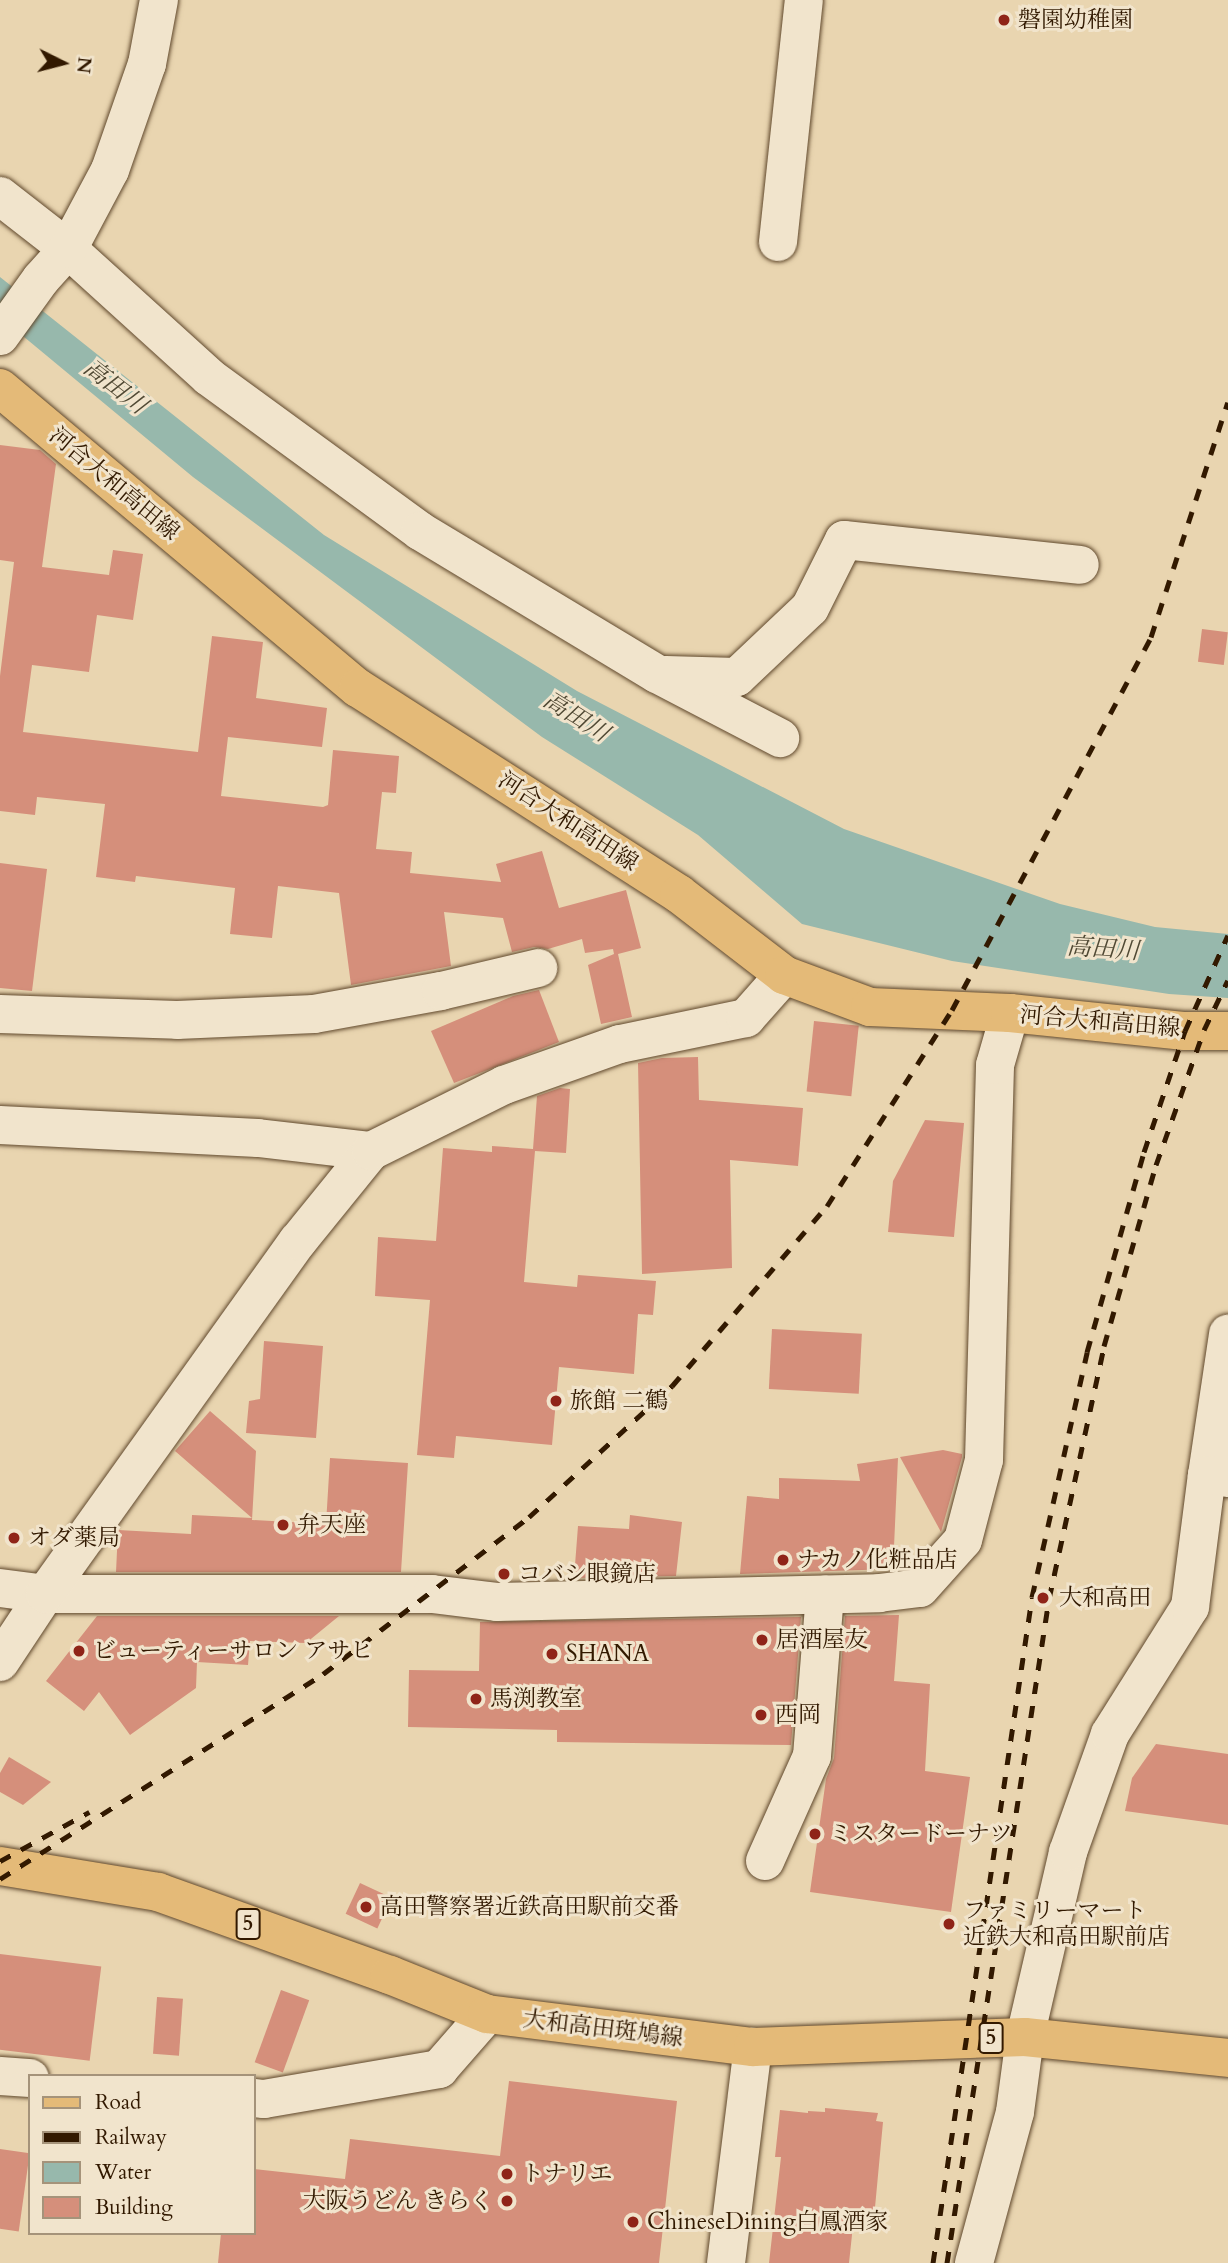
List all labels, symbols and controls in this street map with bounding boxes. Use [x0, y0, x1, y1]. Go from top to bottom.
place label: 磐園幼稚園 [1018, 6, 1133, 34]
marker: 磐園幼稚園 [996, 12, 1012, 28]
north arrow [28, 28, 98, 98]
text: N [70, 56, 98, 75]
water label: 高田川 [78, 353, 152, 421]
street label: 河合大和高田線 [43, 422, 185, 546]
water label: 高田川 [538, 686, 614, 748]
street label: 河合大和高田線 [493, 767, 643, 877]
water label: 高田川 [1066, 932, 1140, 966]
street label: 河合大和高田線 [1019, 1001, 1181, 1043]
place label: 旅館 二鶴 [570, 1387, 668, 1415]
marker: 旅館 二鶴 [548, 1393, 564, 1409]
place label: 弁天座 [297, 1511, 366, 1539]
marker: 弁天座 [275, 1517, 291, 1533]
place label: オダ薬局 [28, 1524, 120, 1552]
marker: オダ薬局 [6, 1530, 22, 1546]
place label: ナカノ化粧品店 [797, 1546, 958, 1574]
marker: ナカノ化粧品店 [775, 1552, 791, 1568]
place label: コバシ眼鏡店 [518, 1560, 656, 1588]
marker: コバシ眼鏡店 [496, 1566, 512, 1582]
place label: 大和高田 [1059, 1584, 1151, 1612]
marker: 大和高田 [1033, 1588, 1053, 1608]
place label: 居酒屋友 [776, 1626, 868, 1654]
marker: 居酒屋友 [754, 1632, 770, 1648]
place label: ビューティーサロン アサヒ [93, 1637, 375, 1665]
place label: SHANA [566, 1640, 649, 1668]
marker: ビューティーサロン アサヒ [71, 1643, 87, 1659]
marker: SHANA [544, 1646, 560, 1662]
place label: 馬渕教室 [490, 1685, 582, 1713]
marker: 馬渕教室 [468, 1691, 484, 1707]
place label: 西岡 [775, 1701, 821, 1729]
marker: 西岡 [753, 1707, 769, 1723]
place label: ミスタードーナツ [829, 1820, 1013, 1848]
marker: ミスタードーナツ [807, 1826, 823, 1842]
place label: 高田警察署近鉄高田駅前交番 [380, 1893, 679, 1921]
place label: ファミリーマート 近鉄大和高田駅前店 [963, 1897, 1170, 1951]
marker: 高田警察署近鉄高田駅前交番 [358, 1899, 374, 1915]
road number: 5 [234, 1906, 262, 1941]
marker: ファミリーマート 近鉄大和高田駅前店 [941, 1916, 957, 1932]
street label: 大和高田斑鳩線 [521, 2005, 685, 2053]
road number: 5 [977, 2021, 1005, 2056]
legend [28, 2074, 256, 2235]
text: Road [95, 2088, 141, 2117]
text: Railway [95, 2123, 167, 2152]
text: Water [95, 2158, 151, 2187]
place label: トナリエ [521, 2160, 613, 2188]
marker: トナリエ [499, 2166, 515, 2182]
place label: 大阪うどん きらく [303, 2187, 493, 2215]
text: Building [95, 2193, 173, 2222]
marker: 大阪うどん きらく [499, 2193, 515, 2209]
place label: ChineseDining白鳳酒家 [647, 2208, 888, 2236]
marker: ChineseDining白鳳酒家 [625, 2214, 641, 2230]

